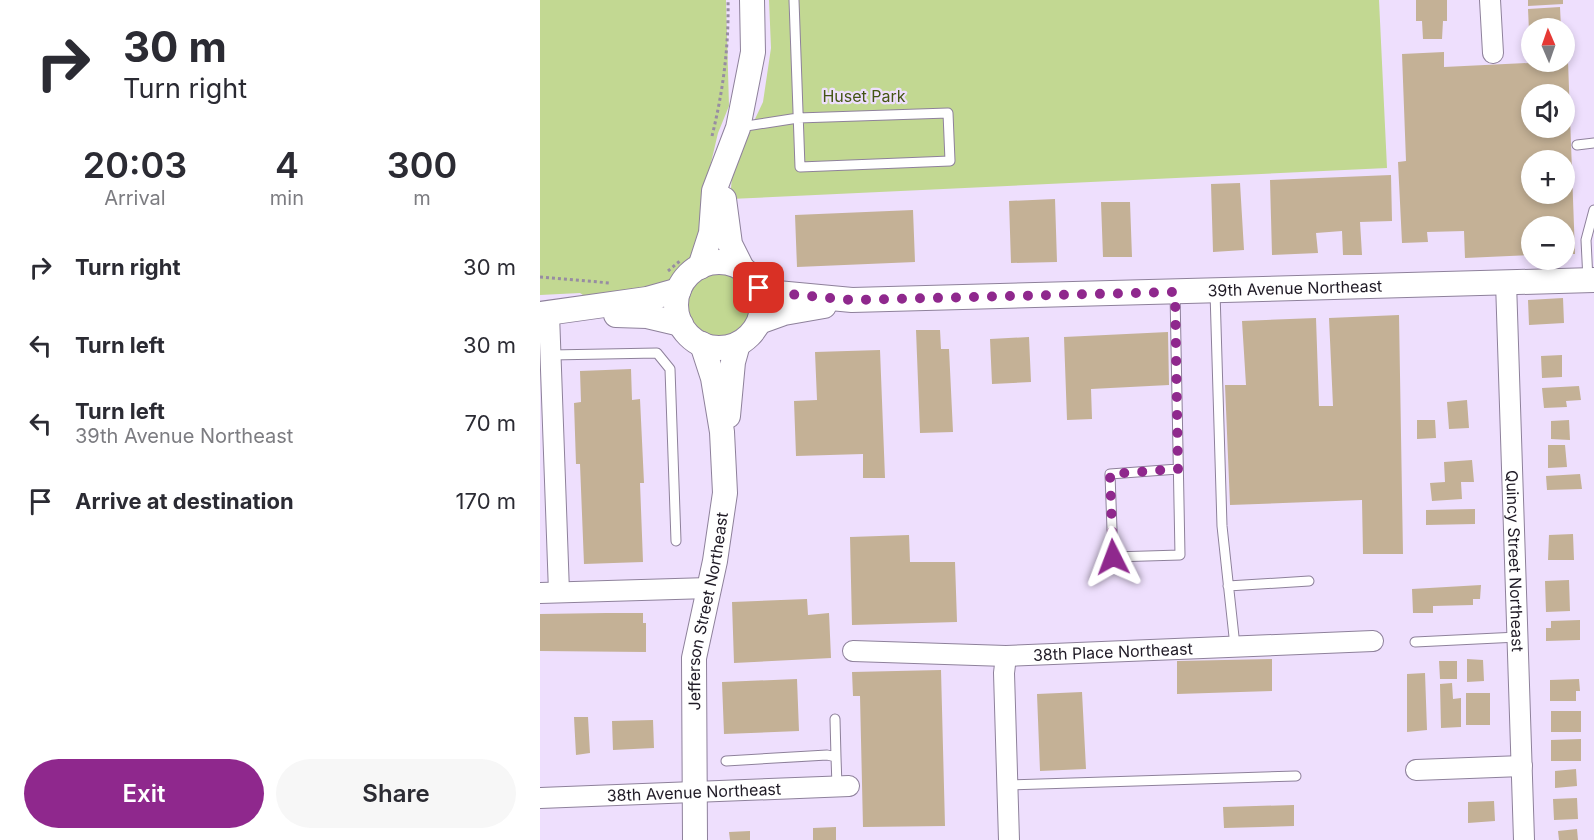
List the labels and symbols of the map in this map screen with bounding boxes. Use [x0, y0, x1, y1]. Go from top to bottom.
north arrow [1521, 18, 1575, 72]
park label: Huset Park [822, 86, 906, 106]
pin [733, 262, 784, 313]
street label: 39th Avenue Northeast [1207, 276, 1382, 300]
street label: Quincy Street Northeast [1502, 470, 1528, 652]
street label: Jefferson Street Northeast [684, 511, 732, 711]
position arrow [1081, 525, 1145, 589]
street label: 38th Place Northeast [1033, 638, 1193, 665]
street label: 38th Avenue Northeast [606, 779, 781, 805]

